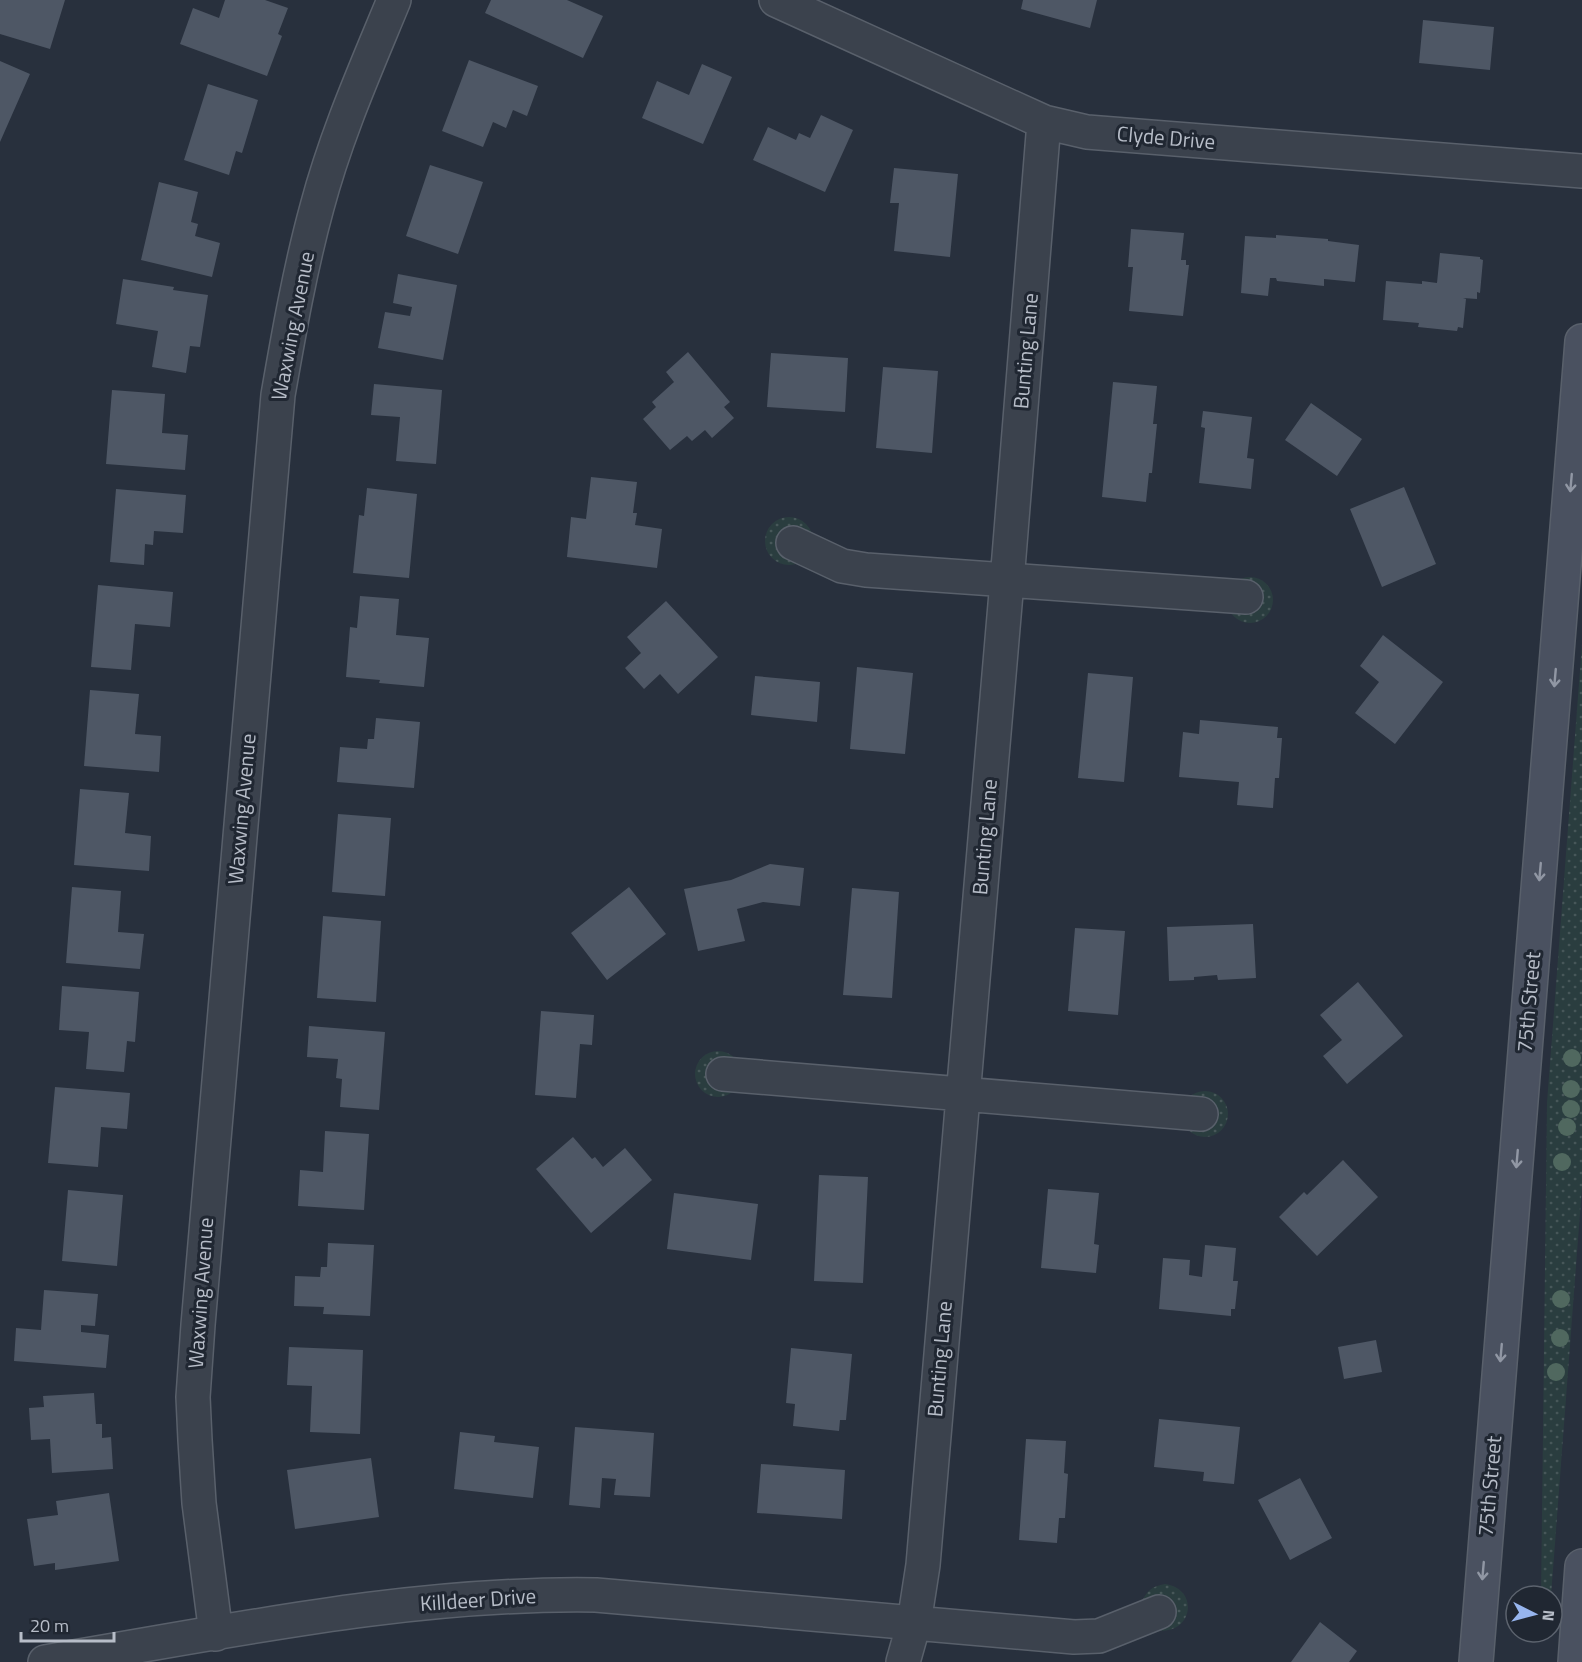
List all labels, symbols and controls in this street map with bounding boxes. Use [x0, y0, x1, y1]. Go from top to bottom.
street label: Clyde Drive [1116, 117, 1217, 157]
street label: Waxwing Avenue [262, 248, 322, 403]
street label: Bunting Lane [1004, 292, 1046, 410]
one-way arrow [1565, 473, 1576, 493]
one-way arrow [1549, 667, 1560, 687]
street label: Waxwing Avenue [218, 732, 264, 886]
street label: Bunting Lane [963, 778, 1005, 896]
one-way arrow [1534, 862, 1545, 882]
street label: 75th Street [1508, 950, 1548, 1054]
one-way arrow [1511, 1148, 1522, 1168]
street label: Waxwing Avenue [179, 1216, 221, 1370]
street label: Bunting Lane [918, 1300, 960, 1418]
one-way arrow [1495, 1343, 1506, 1362]
street label: 75th Street [1469, 1434, 1509, 1538]
one-way arrow [1478, 1561, 1489, 1580]
street label: Killdeer Drive [419, 1579, 537, 1619]
north arrow [1504, 1584, 1564, 1644]
scale bar [21, 1605, 114, 1643]
text: N [1536, 1609, 1561, 1622]
text: 20 m [30, 1612, 69, 1639]

